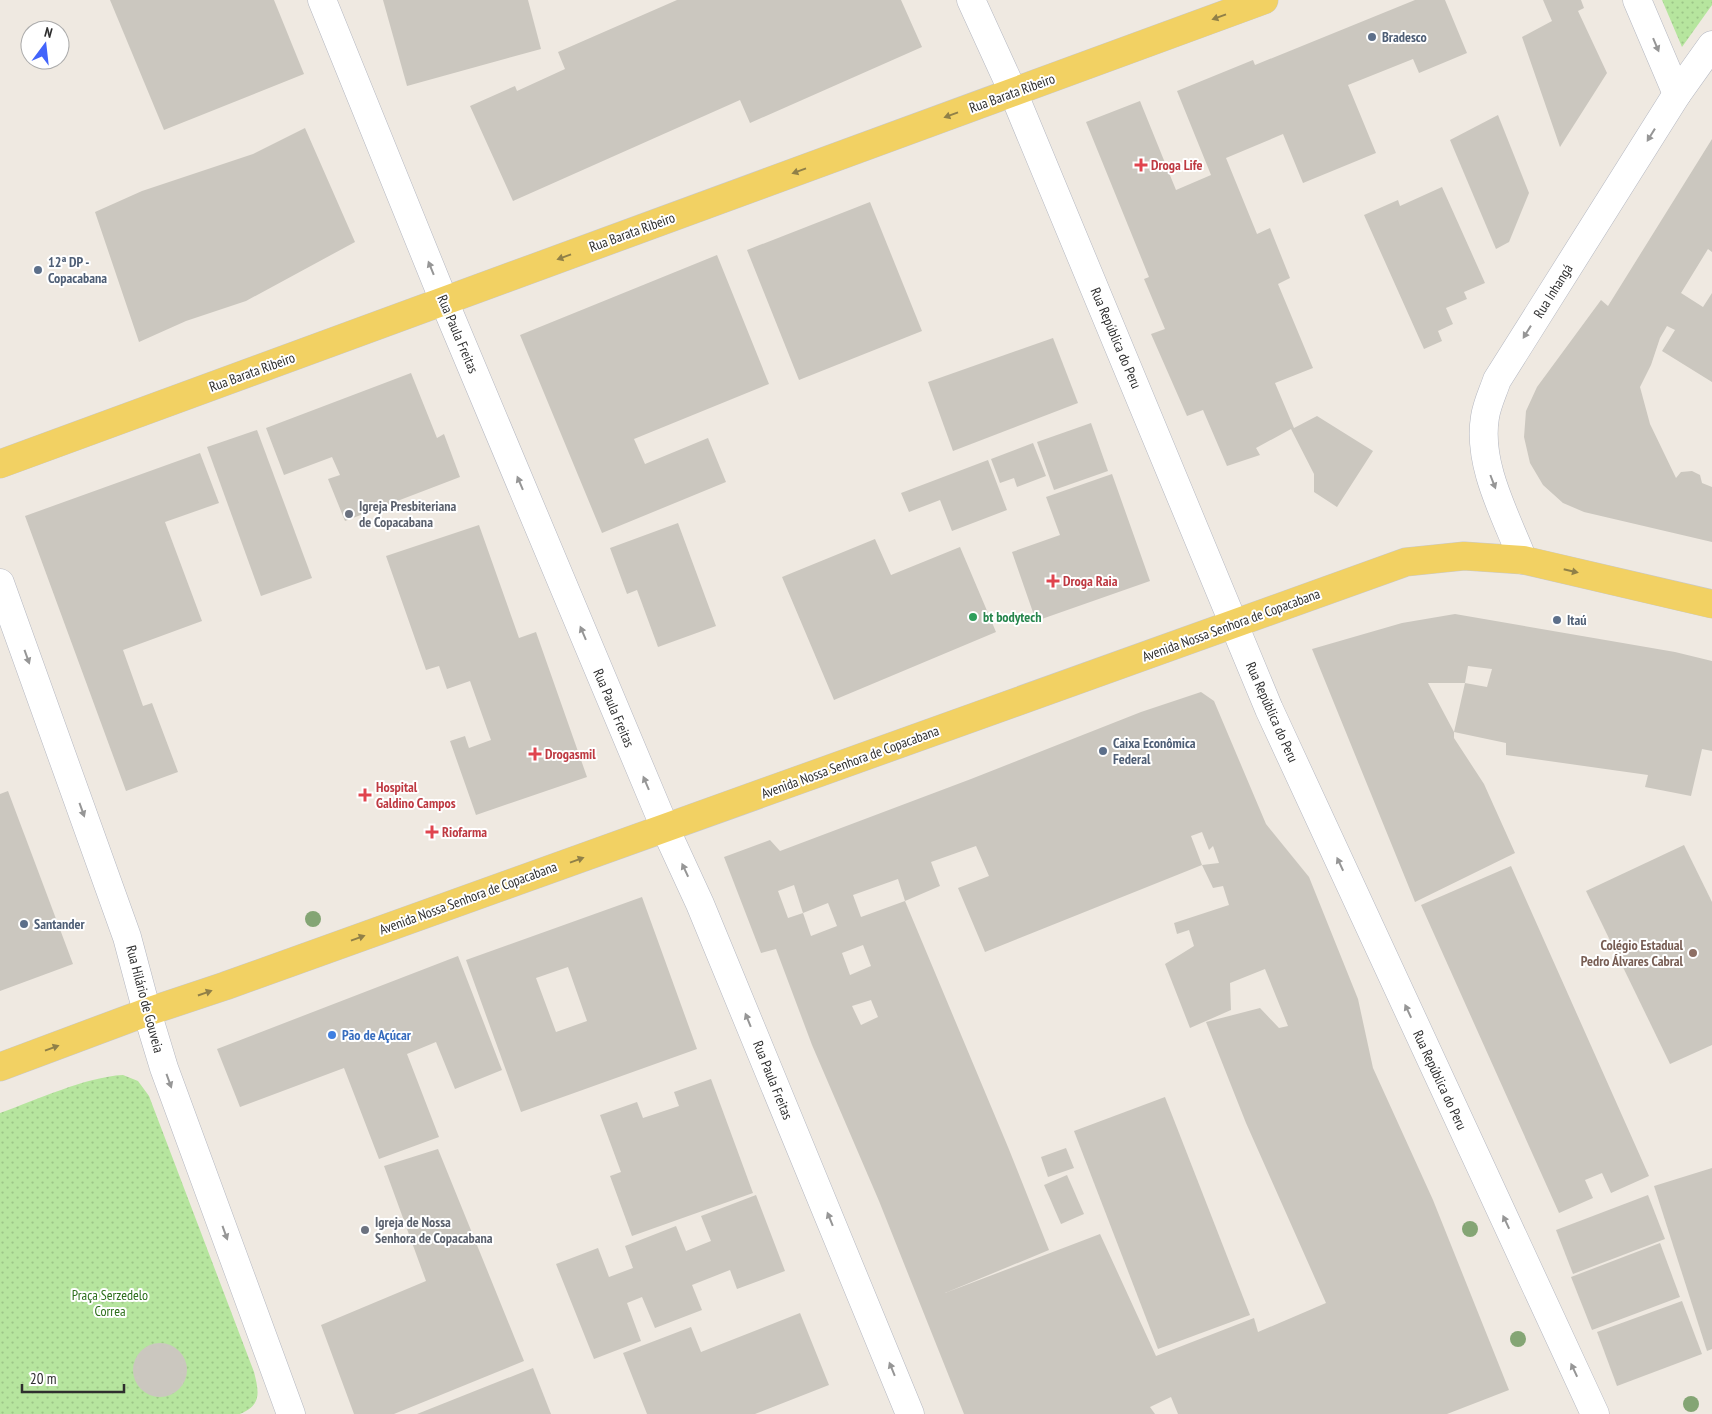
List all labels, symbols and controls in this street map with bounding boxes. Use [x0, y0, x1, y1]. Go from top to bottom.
one-way arrow [1211, 14, 1226, 21]
north arrow [20, 20, 70, 70]
text: N [42, 23, 54, 42]
place label: Bradesco [1382, 28, 1427, 46]
marker: Bradesco [1366, 31, 1378, 43]
one-way arrow [1652, 38, 1660, 53]
street label: Rua Barata Ribeiro [967, 69, 1057, 117]
one-way arrow [943, 111, 958, 119]
one-way arrow [1646, 129, 1656, 142]
place label: Droga Life [1151, 156, 1203, 174]
marker: Droga Life [1135, 159, 1147, 171]
one-way arrow [791, 168, 806, 175]
street label: Rua Barata Ribeiro [587, 208, 677, 256]
place label: 12ª DP - Copacabana [48, 253, 107, 287]
one-way arrow [556, 253, 571, 261]
one-way arrow [427, 260, 435, 275]
street label: Rua Inhangá [1529, 261, 1577, 321]
marker: 12ª DP - Copacabana [32, 264, 44, 276]
street label: Rua República do Peru [1087, 285, 1145, 391]
street label: Rua Paula Freitas [433, 292, 483, 376]
one-way arrow [1522, 325, 1532, 339]
street label: Rua Barata Ribeiro [207, 348, 297, 396]
one-way arrow [1490, 475, 1497, 490]
one-way arrow [516, 476, 524, 490]
place label: Igreja Presbiteriana de Copacabana [359, 497, 457, 531]
marker: Igreja Presbiteriana de Copacabana [343, 508, 355, 520]
one-way arrow [1563, 567, 1578, 575]
place label: Droga Raia [1063, 572, 1118, 590]
marker: Droga Raia [1047, 575, 1059, 587]
street label: Avenida Nossa Senhora de Copacabana [1140, 584, 1322, 666]
place label: bt bodytech [983, 608, 1041, 626]
marker: bt bodytech [967, 611, 979, 623]
place label: Itaú [1567, 611, 1586, 629]
marker: Itaú [1551, 614, 1563, 626]
one-way arrow [579, 625, 587, 640]
one-way arrow [23, 650, 31, 665]
street label: Rua República do Peru [1242, 659, 1302, 765]
street label: Rua Paula Freitas [589, 666, 639, 750]
street label: Avenida Nossa Senhora de Copacabana [759, 721, 941, 803]
place label: Caixa Econômica Federal [1113, 734, 1196, 768]
place label: Drogasmil [545, 745, 596, 763]
marker: Caixa Econômica Federal [1097, 745, 1109, 757]
marker: Drogasmil [529, 748, 541, 760]
one-way arrow [641, 776, 649, 790]
place label: Hospital Galdino Campos [376, 778, 456, 812]
marker: Hospital Galdino Campos [358, 788, 372, 802]
one-way arrow [78, 803, 86, 818]
place label: Riofarma [442, 823, 487, 841]
marker: Riofarma [426, 826, 438, 838]
one-way arrow [569, 856, 584, 863]
street label: Avenida Nossa Senhora de Copacabana [377, 857, 559, 939]
one-way arrow [1336, 857, 1344, 871]
one-way arrow [680, 863, 688, 877]
place label: Santander [34, 915, 86, 933]
marker: Santander [18, 918, 30, 930]
one-way arrow [350, 934, 365, 941]
place label: Colégio Estadual Pedro Álvares Cabral [1581, 936, 1684, 970]
street label: Rua Hilário de Gouveia [122, 943, 168, 1055]
marker: Colégio Estadual Pedro Álvares Cabral [1687, 947, 1699, 959]
one-way arrow [197, 988, 212, 996]
one-way arrow [1404, 1004, 1412, 1018]
one-way arrow [744, 1012, 752, 1027]
place label: Pão de Açúcar [342, 1026, 412, 1044]
street label: Rua República do Peru [1409, 1027, 1471, 1133]
marker: Pão de Açúcar [326, 1029, 338, 1041]
street label: Rua Paula Freitas [749, 1038, 797, 1122]
one-way arrow [45, 1044, 60, 1052]
one-way arrow [165, 1074, 173, 1089]
one-way arrow [826, 1211, 834, 1226]
place label: Igreja de Nossa Senhora de Copacabana [375, 1213, 493, 1247]
one-way arrow [1502, 1215, 1510, 1229]
marker: Igreja de Nossa Senhora de Copacabana [359, 1224, 371, 1236]
one-way arrow [222, 1226, 229, 1241]
park label: Praça Serzedelo Correa [72, 1286, 148, 1320]
one-way arrow [888, 1361, 896, 1376]
scale bar [22, 1362, 125, 1394]
one-way arrow [1570, 1363, 1578, 1377]
text: 20 m [30, 1369, 56, 1388]

